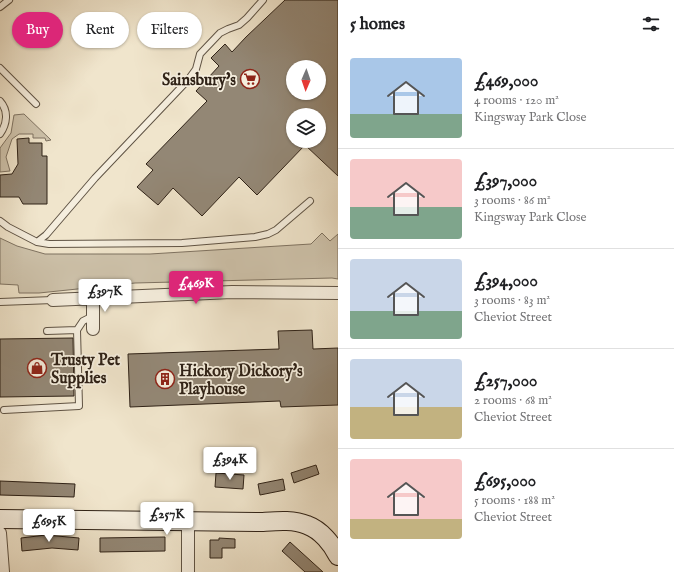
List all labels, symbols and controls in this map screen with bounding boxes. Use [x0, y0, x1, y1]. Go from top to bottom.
chip: Buy [12, 12, 63, 48]
chip: Rent [71, 12, 129, 48]
chip: Filters [137, 12, 202, 48]
icon: filters [640, 13, 662, 35]
text: 5 homes [350, 14, 405, 35]
north arrow [286, 60, 326, 100]
map controls [286, 60, 326, 148]
supermarket icon: Sainsbury's [239, 68, 261, 90]
place label: Sainsbury's [162, 71, 236, 91]
text: £469,000 [474, 71, 538, 92]
icon: home [382, 74, 430, 122]
text: 4 rooms · 120 m² [474, 92, 559, 109]
button: layers [286, 108, 326, 148]
text: Kingsway Park Close [474, 109, 587, 126]
text: £397,000 [474, 171, 537, 192]
icon: home [382, 175, 430, 223]
text: 3 rooms · 86 m² [474, 192, 551, 209]
text: Kingsway Park Close [474, 209, 587, 226]
pin: £469K [168, 271, 224, 305]
text: £394,000 [474, 271, 538, 292]
text: £469K [178, 275, 214, 292]
icon: home [382, 275, 430, 323]
pin: £397K [77, 279, 133, 313]
text: £397K [87, 283, 123, 300]
text: 3 rooms · 83 m² [474, 292, 550, 309]
text: Cheviot Street [474, 309, 552, 326]
place label: Trusty Pet Supplies [50, 351, 120, 389]
shop icon: Trusty Pet Supplies [26, 357, 48, 379]
place label: Hickory Dickory's Playhouse [179, 362, 303, 400]
building icon: Hickory Dickory's Playhouse [154, 368, 176, 390]
text: £257,000 [474, 371, 537, 392]
icon: home [382, 375, 430, 423]
text: 2 rooms · 68 m² [474, 392, 552, 409]
text: Cheviot Street [474, 409, 552, 426]
pin: £394K [202, 447, 258, 481]
text: £394K [212, 451, 248, 468]
text: £695,000 [474, 471, 536, 492]
icon: home [382, 475, 430, 523]
text: 5 rooms · 188 m² [474, 492, 555, 509]
pin: £257K [139, 502, 195, 536]
text: £257K [149, 506, 185, 523]
pin: £695K [21, 509, 77, 543]
text: Cheviot Street [474, 509, 552, 526]
text: £695K [32, 513, 66, 530]

